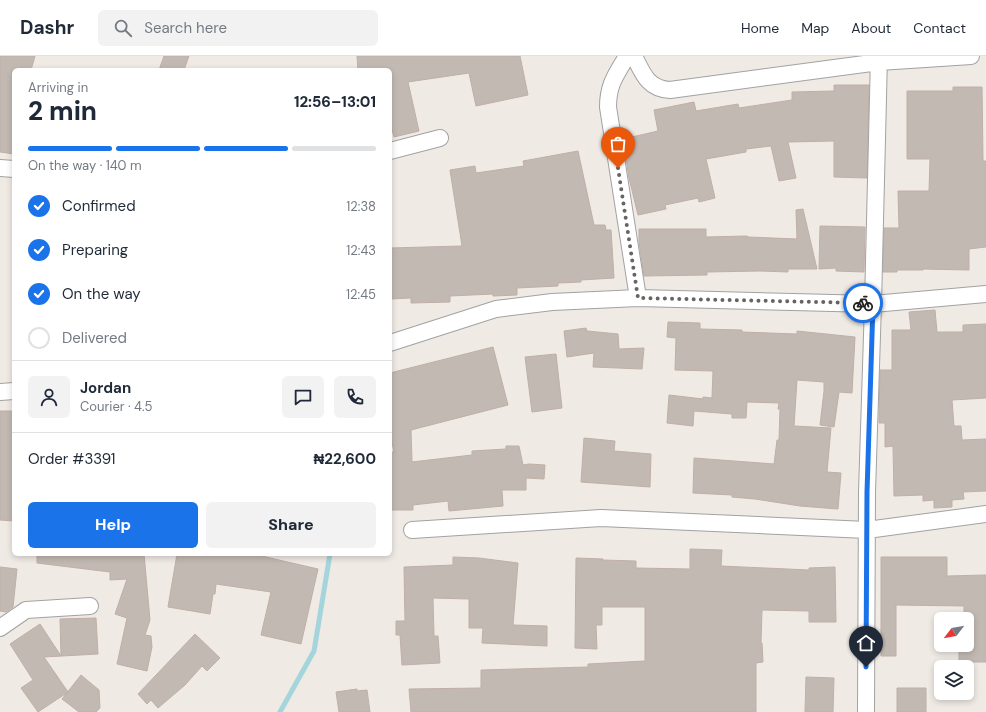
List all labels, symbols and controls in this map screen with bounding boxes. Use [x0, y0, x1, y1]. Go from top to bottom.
search box [98, 10, 378, 46]
text: Dashr [20, 15, 74, 40]
icon: search [112, 17, 134, 39]
text: Search here [144, 18, 227, 38]
text: Home [741, 19, 779, 37]
text: Map [801, 19, 829, 37]
text: About [851, 19, 891, 37]
text: Contact [913, 19, 966, 37]
text: Arriving in [28, 79, 88, 96]
text: 12:56–13:01 [294, 92, 376, 112]
text: 2 min [28, 94, 97, 128]
pin [601, 127, 635, 168]
icon: bag [607, 133, 629, 155]
text: On the way · 140 m [28, 157, 142, 174]
icon: check [28, 195, 50, 217]
text: Confirmed [62, 196, 136, 216]
text: 12:38 [346, 198, 376, 215]
icon: check [28, 239, 50, 261]
text: Preparing [62, 240, 128, 260]
text: 12:43 [346, 242, 376, 259]
icon: check [28, 283, 50, 305]
courier [843, 283, 883, 323]
text: On the way [62, 284, 141, 304]
text: 12:45 [346, 286, 376, 303]
icon: bike [852, 292, 874, 314]
text: Delivered [62, 328, 127, 348]
button: person [28, 376, 70, 418]
button: chat [282, 376, 324, 418]
button: phone [334, 376, 376, 418]
text: Jordan [80, 378, 131, 398]
text: Courier · 4.5 [80, 398, 153, 415]
text: Order #3391 [28, 449, 116, 469]
text: ₦22,600 [314, 449, 376, 469]
button: Help [28, 502, 198, 548]
button: Share [206, 502, 376, 548]
north arrow [934, 612, 974, 652]
map controls [934, 612, 974, 700]
pin [849, 626, 883, 667]
icon: home [855, 632, 877, 654]
button: layers [934, 660, 974, 700]

